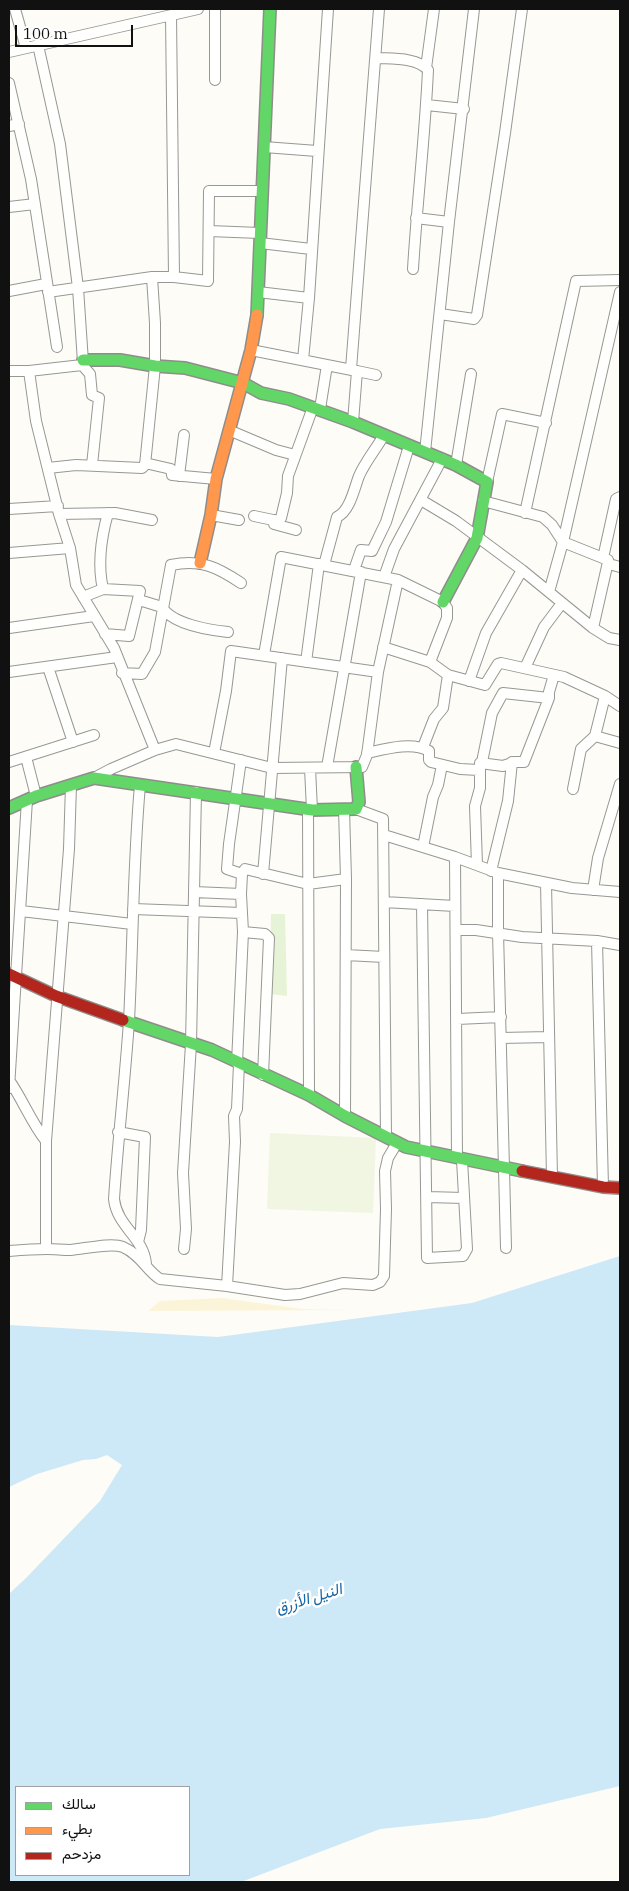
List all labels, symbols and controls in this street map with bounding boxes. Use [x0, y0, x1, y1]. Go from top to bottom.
scale bar [18, 15, 135, 47]
text: 100 m [23, 24, 68, 43]
water label: النيل الأزرق [274, 1580, 344, 1618]
legend [15, 1786, 190, 1876]
text: سالك [62, 1794, 96, 1813]
text: بطيء [62, 1819, 92, 1838]
text: مزدحم [62, 1844, 101, 1863]

